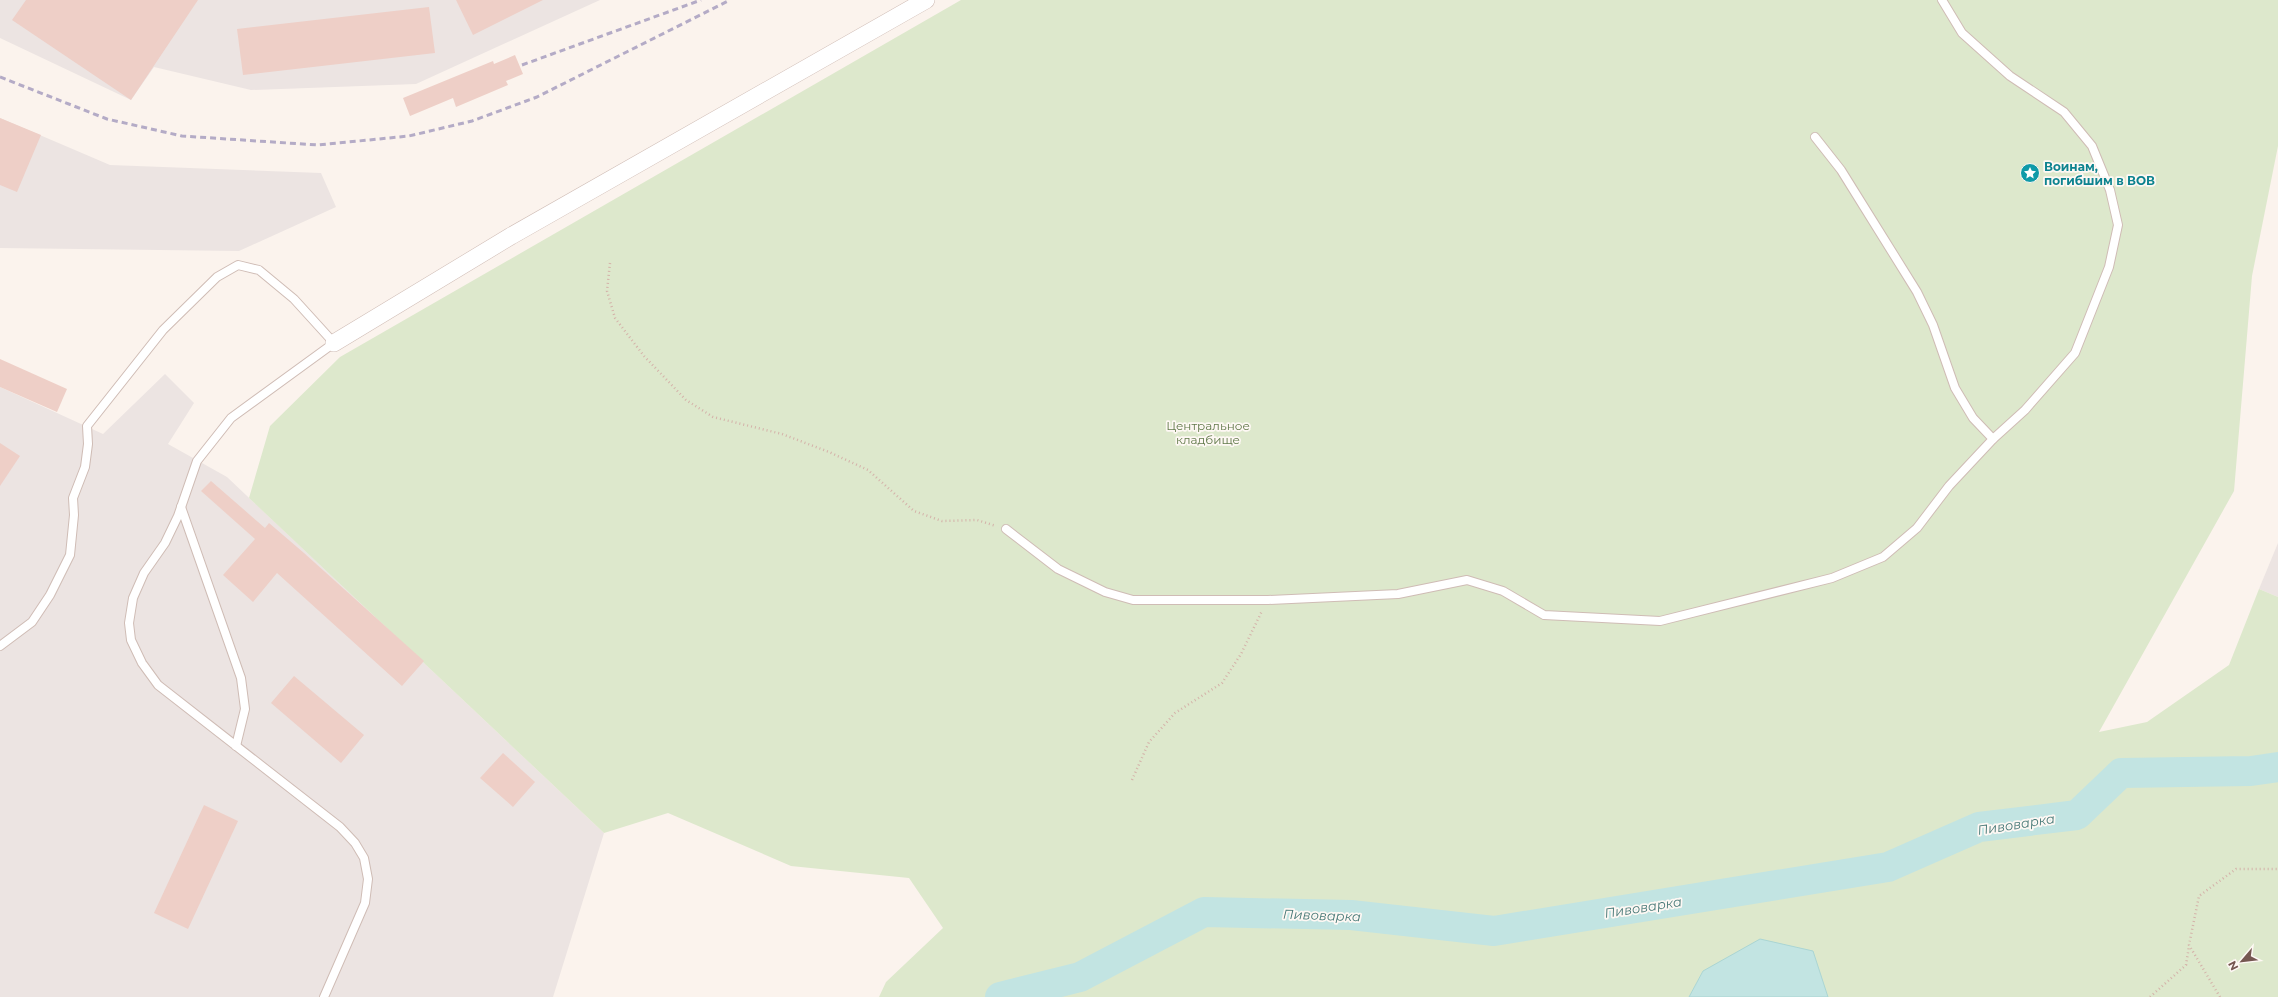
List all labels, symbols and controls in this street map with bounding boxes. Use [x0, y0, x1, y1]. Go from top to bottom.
place label: Воинам, погибшим в ВОВ [2044, 159, 2155, 188]
place icon: Воинам, погибшим в ВОВ [2019, 162, 2041, 184]
park label: Центральное кладбище [1166, 418, 1250, 447]
water label: Пивоварка [1976, 810, 2056, 838]
water label: Пивоварка [1603, 893, 1683, 921]
water label: Пивоварка [1283, 906, 1361, 924]
north arrow [2222, 941, 2262, 981]
text: N [2225, 958, 2241, 973]

